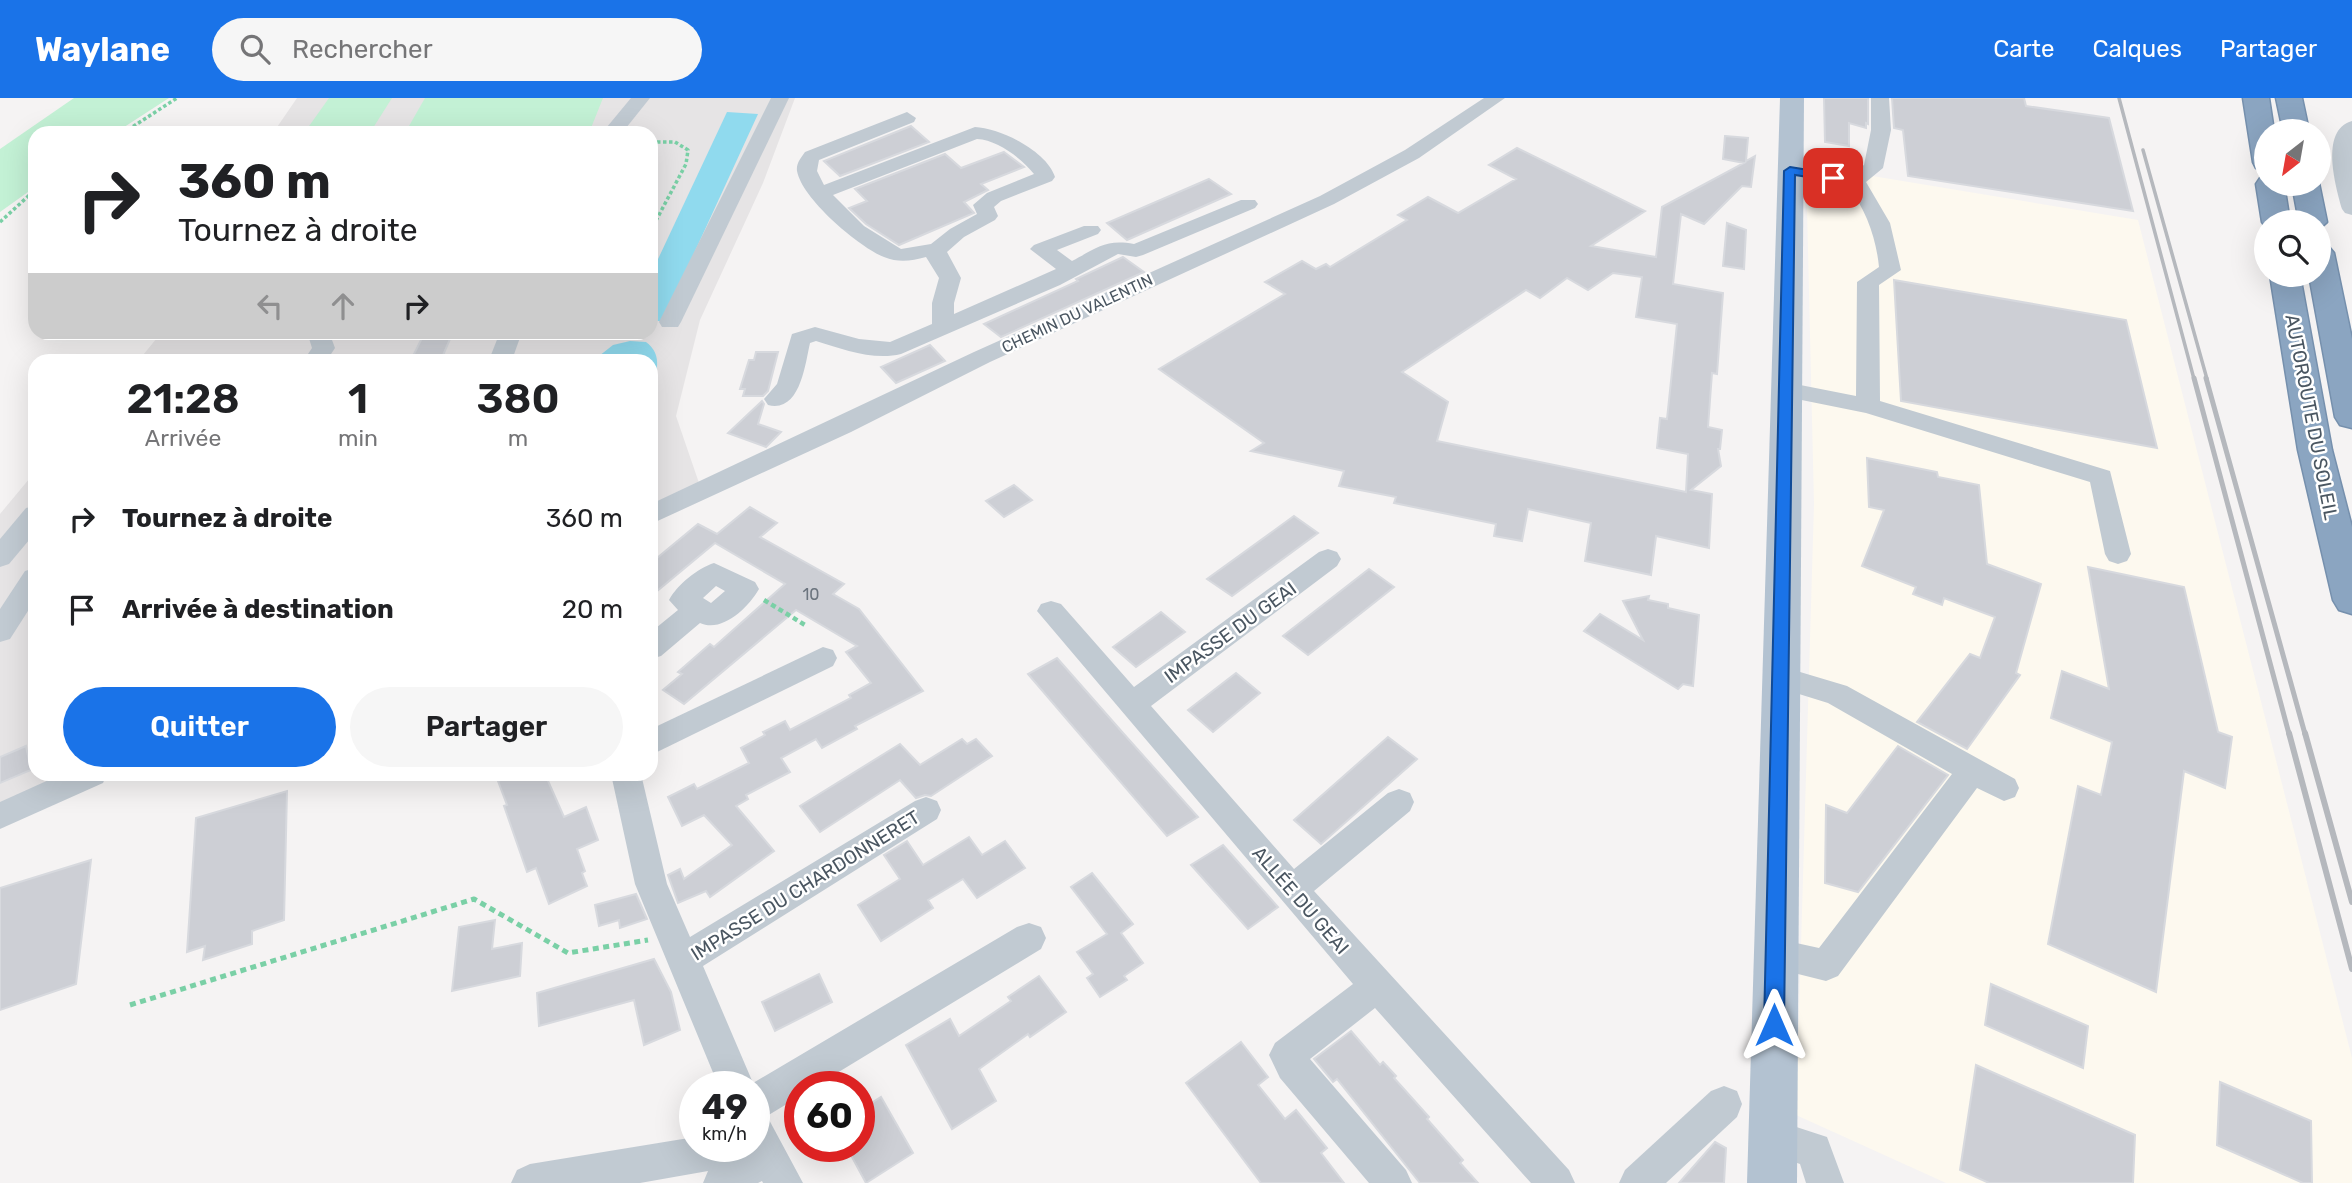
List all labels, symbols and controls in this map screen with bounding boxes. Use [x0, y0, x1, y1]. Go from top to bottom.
search box [212, 18, 702, 81]
text: Waylane [35, 30, 170, 69]
icon: search [236, 30, 274, 68]
text: Rechercher [292, 34, 433, 65]
text: Carte [1993, 35, 2054, 63]
text: Calques [2092, 35, 2182, 63]
text: Partager [2220, 35, 2317, 63]
north arrow [2254, 119, 2331, 196]
map controls [2254, 119, 2331, 287]
pin [1803, 148, 1863, 208]
text: 360 m [178, 152, 331, 210]
icon: right [63, 154, 154, 245]
icon: arrive [1814, 159, 1852, 197]
button: search [2254, 210, 2331, 287]
text: Tournez à droite [178, 211, 418, 249]
street label: CHEMIN DU VALENTIN [999, 270, 1156, 357]
icon: left [251, 287, 289, 325]
icon: ahead [324, 287, 362, 325]
icon: right [397, 287, 435, 325]
street label: AUTOROUTE DU SOLEIL [2280, 312, 2343, 522]
text: 21:28 [126, 374, 240, 424]
text: 1 [348, 374, 368, 424]
text: 380 [476, 374, 560, 424]
text: Arrivée [145, 424, 221, 452]
text: min [338, 424, 378, 452]
text: m [508, 424, 528, 452]
icon: right [63, 500, 101, 538]
text: Tournez à droite [122, 503, 332, 534]
text: 360 m [546, 503, 623, 534]
street label: IMPASSE DU GEAI [1160, 577, 1301, 688]
house number: 10 [802, 585, 820, 604]
icon: arrive [63, 591, 101, 629]
text: Arrivée à destination [122, 594, 394, 625]
text: 20 m [562, 594, 623, 625]
button: Quitter [63, 687, 336, 767]
button: Partager [350, 687, 623, 767]
street label: IMPASSE DU CHARDONNERET [687, 805, 924, 965]
street label: ALLÉE DU GEAI [1248, 842, 1354, 959]
position arrow [1737, 988, 1811, 1062]
speed limit sign: 60 [784, 1071, 875, 1162]
text: 49 [701, 1086, 748, 1128]
text: km/h [702, 1123, 747, 1145]

